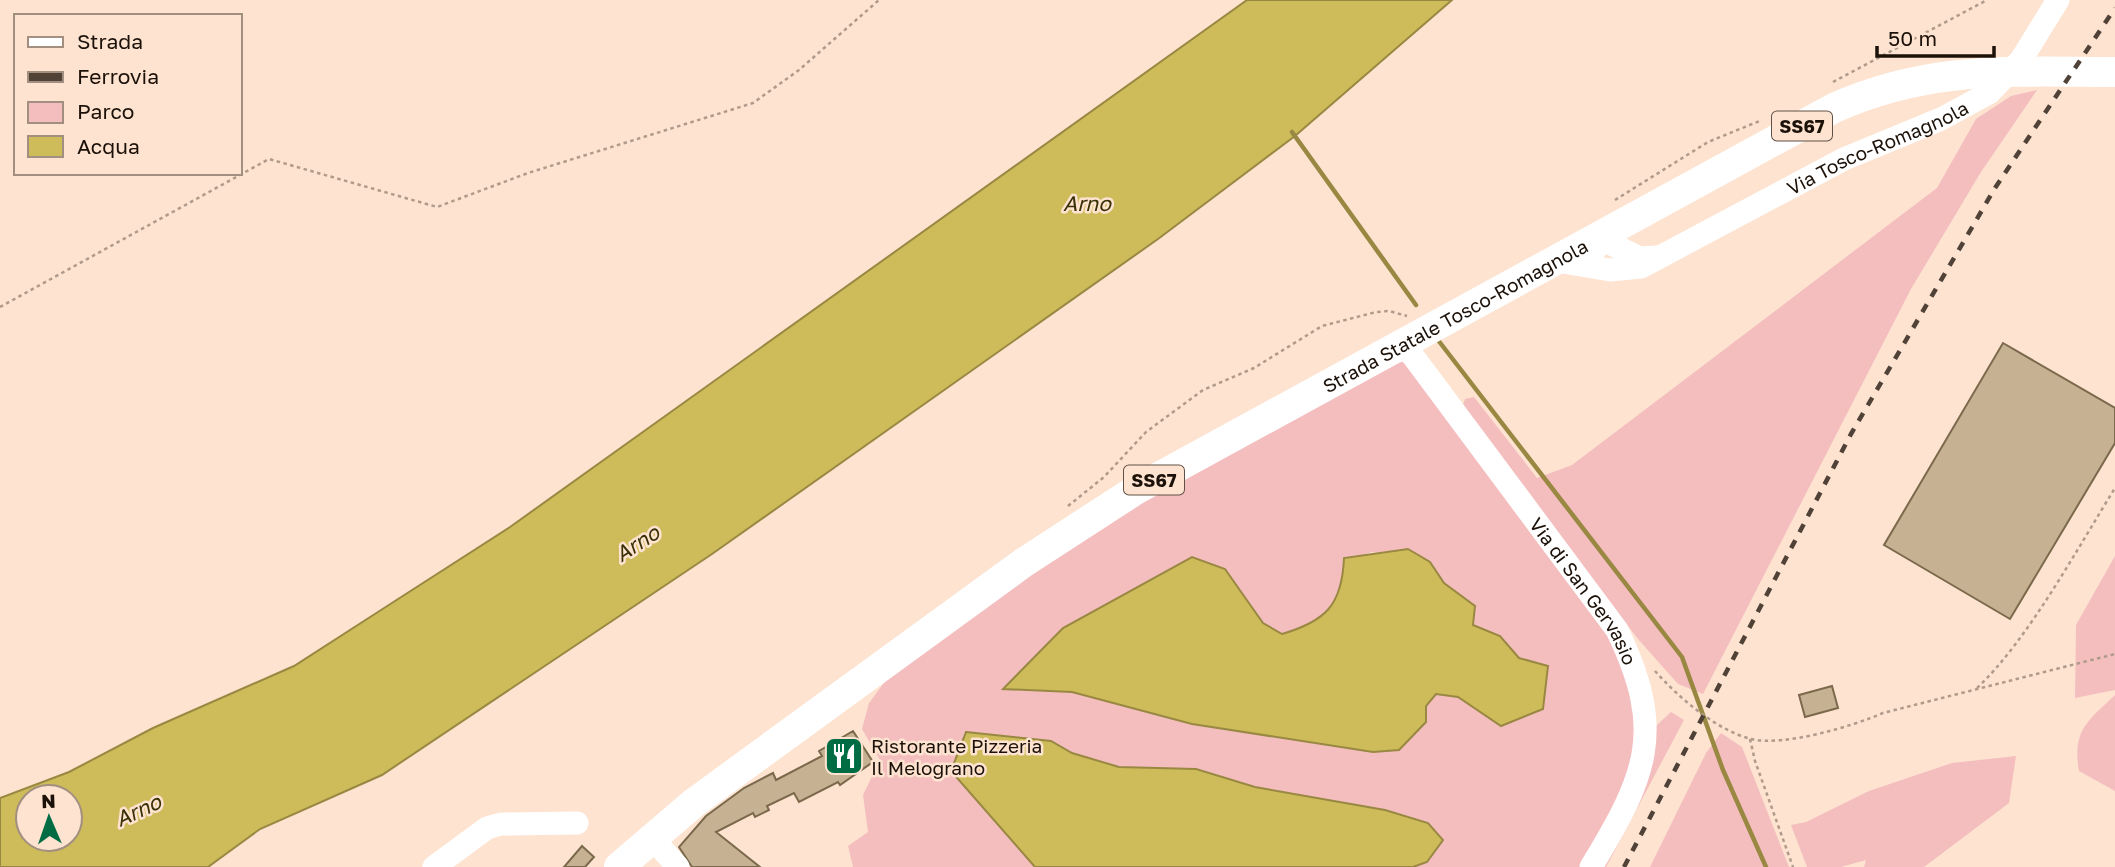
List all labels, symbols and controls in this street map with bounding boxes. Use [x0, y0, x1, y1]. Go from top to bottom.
legend [14, 14, 242, 175]
scale bar [1877, 14, 1994, 58]
text: 50 m [1888, 25, 1937, 51]
text: Strada [77, 28, 143, 54]
text: Ferrovia [77, 63, 159, 89]
street label: Via Tosco-Romagnola [1783, 95, 1972, 199]
text: Parco [77, 98, 134, 124]
road number: SS67 [1772, 112, 1832, 140]
text: Acqua [77, 133, 140, 159]
water label: Arno [1063, 190, 1112, 216]
street label: Strada Statale Tosco-Romagnola [1318, 234, 1591, 397]
road number: SS67 [1124, 466, 1184, 494]
street label: Via di San Gervasio [1526, 513, 1642, 668]
water label: Arno [610, 518, 665, 567]
place label: Ristorante Pizzeria Il Melograno [871, 734, 1042, 779]
restaurant icon: Ristorante Pizzeria Il Melograno [823, 735, 865, 777]
north arrow [14, 783, 84, 853]
water label: Arno [111, 788, 166, 832]
text: N [41, 789, 56, 812]

